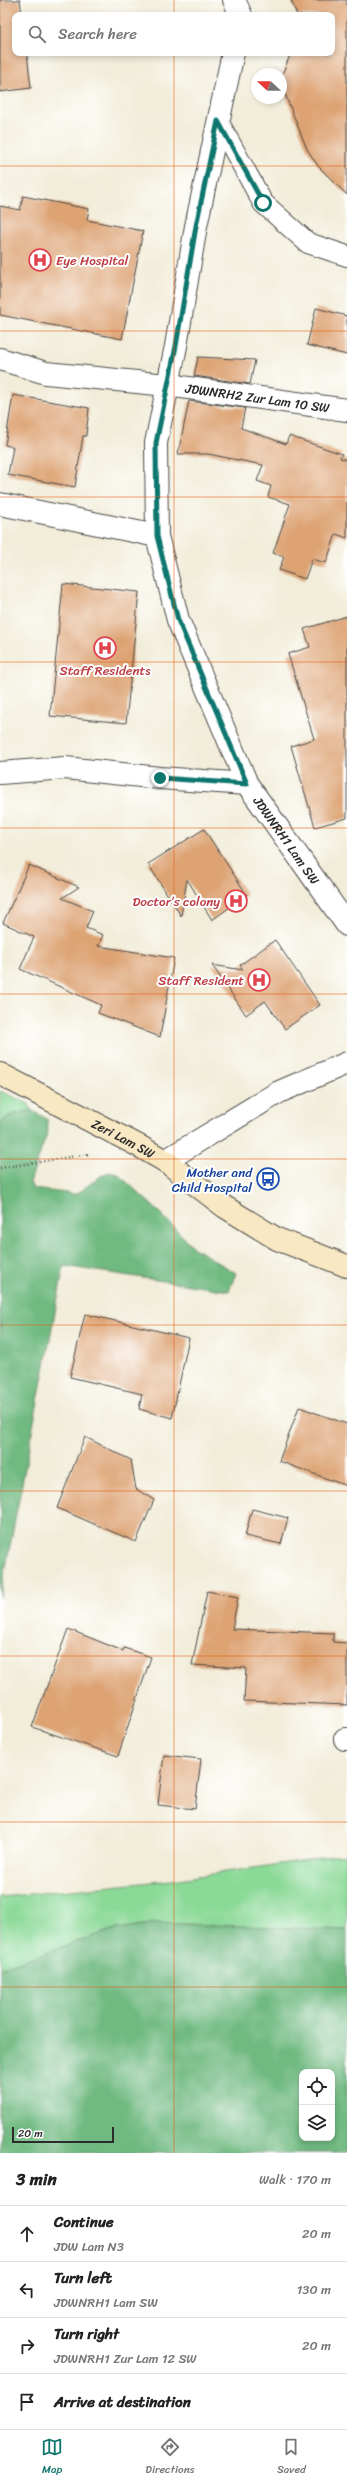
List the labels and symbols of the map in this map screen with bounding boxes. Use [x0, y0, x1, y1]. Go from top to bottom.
north arrow [251, 68, 287, 104]
route start [254, 194, 272, 212]
hospital icon: Eye Hospital [27, 247, 53, 273]
place label: Eye Hospital [56, 249, 128, 272]
street label: JDWNRH2 Zur Lam 10 SW [183, 376, 332, 419]
hospital icon: Staff Residents [92, 635, 118, 661]
place label: Staff Residents [60, 659, 151, 682]
route end [151, 769, 169, 787]
street label: JDWNRH1 Lam SW [247, 790, 327, 890]
hospital icon: Doctor’s colony [223, 888, 249, 914]
place label: Doctor’s colony [133, 890, 220, 913]
hospital icon: Staff Resident [246, 967, 272, 993]
place label: Staff Resident [158, 969, 244, 992]
street label: Zeri Lam SW [88, 1112, 160, 1165]
place label: Mother and Child Hospital [172, 1161, 253, 1199]
bus stop icon: Mother and Child Hospital [255, 1166, 281, 1192]
scale bar [12, 2125, 114, 2144]

